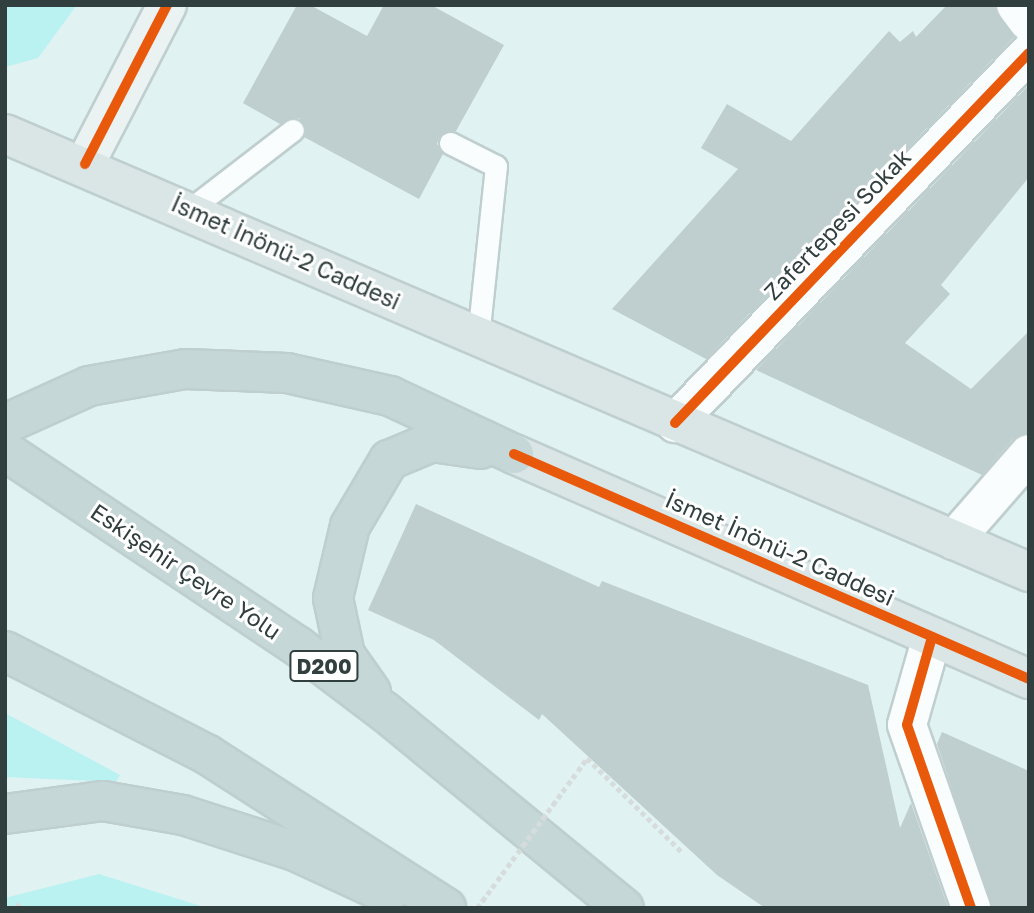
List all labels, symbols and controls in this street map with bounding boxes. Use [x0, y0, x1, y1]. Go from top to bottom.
street label: Zafertepesi Sokak [758, 143, 916, 305]
street label: İsmet İnönü-2 Caddesi [167, 189, 405, 315]
street label: İsmet İnönü-2 Caddesi [661, 485, 899, 611]
street label: Eskişehir Çevre Yolu [86, 497, 286, 645]
road number: D200 [289, 648, 359, 684]

